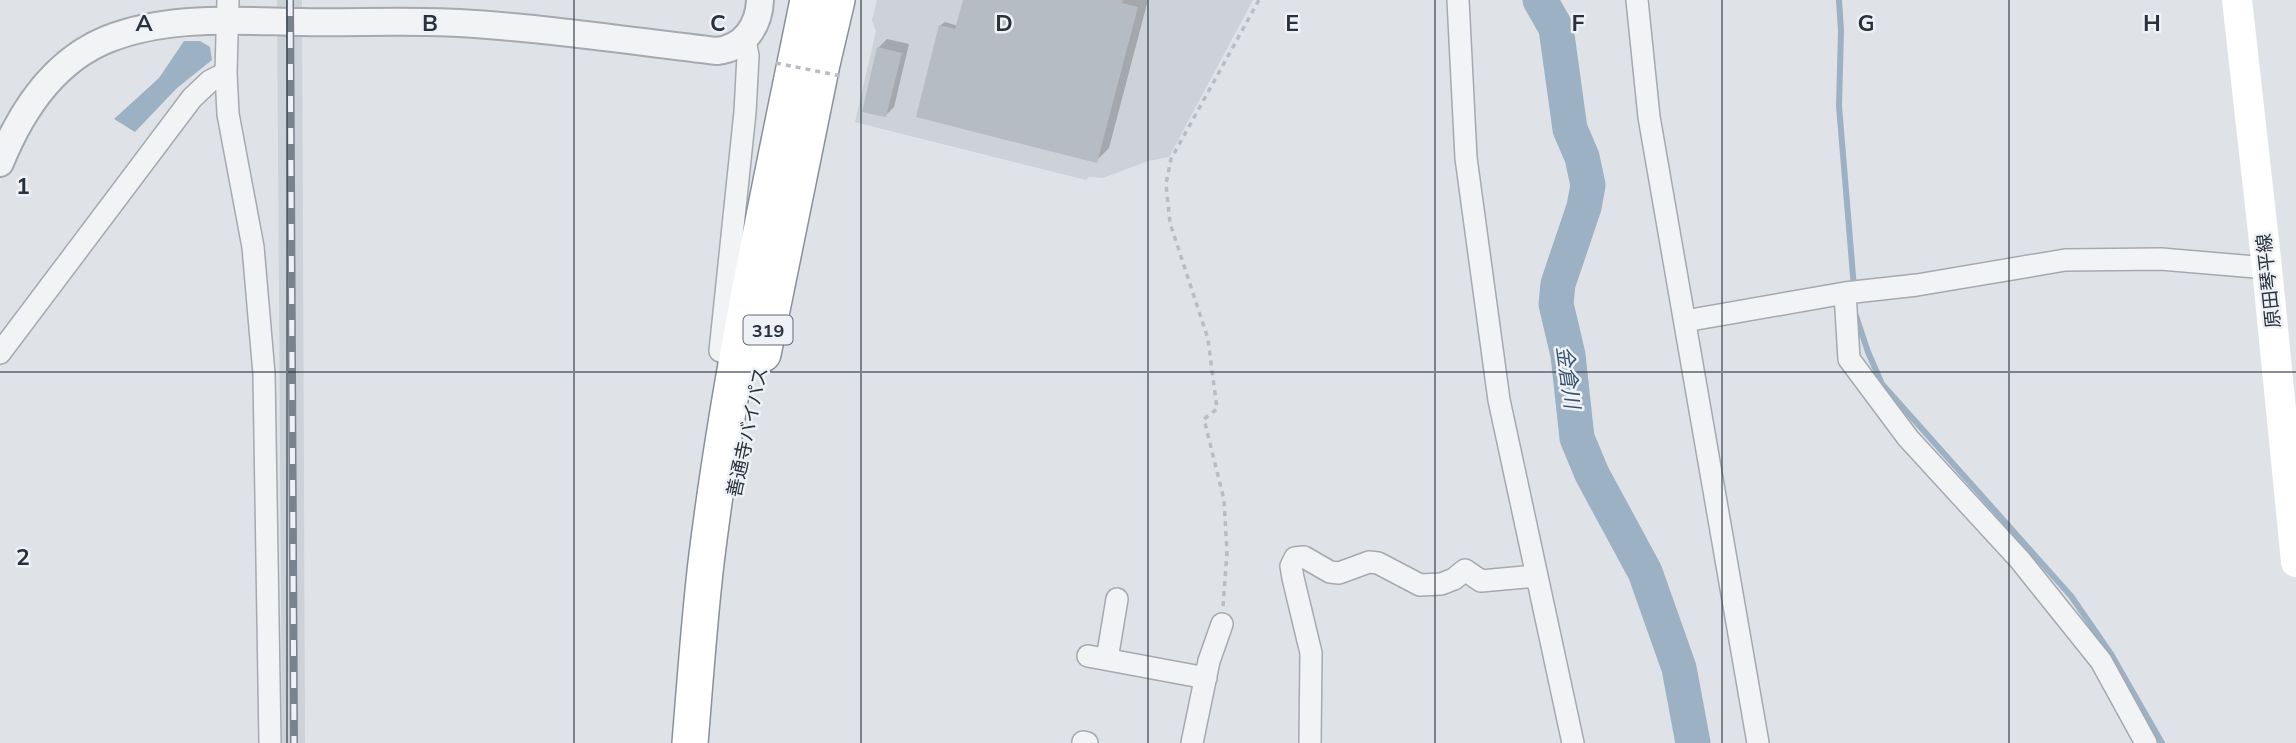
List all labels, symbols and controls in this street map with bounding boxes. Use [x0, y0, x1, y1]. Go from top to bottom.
text: A [135, 8, 153, 37]
text: B [422, 8, 438, 37]
text: C [710, 8, 726, 37]
text: D [995, 8, 1013, 37]
text: E [1285, 8, 1299, 37]
text: F [1571, 8, 1585, 37]
text: G [1857, 8, 1875, 37]
text: H [2143, 8, 2161, 37]
text: 1 [16, 171, 30, 200]
street label: 原田琴平線 [2251, 232, 2285, 330]
road number: 319 [744, 316, 792, 344]
water label: 金倉川 [1552, 344, 1587, 412]
street label: 善通寺バイパス [721, 365, 773, 499]
text: 2 [16, 542, 30, 571]

